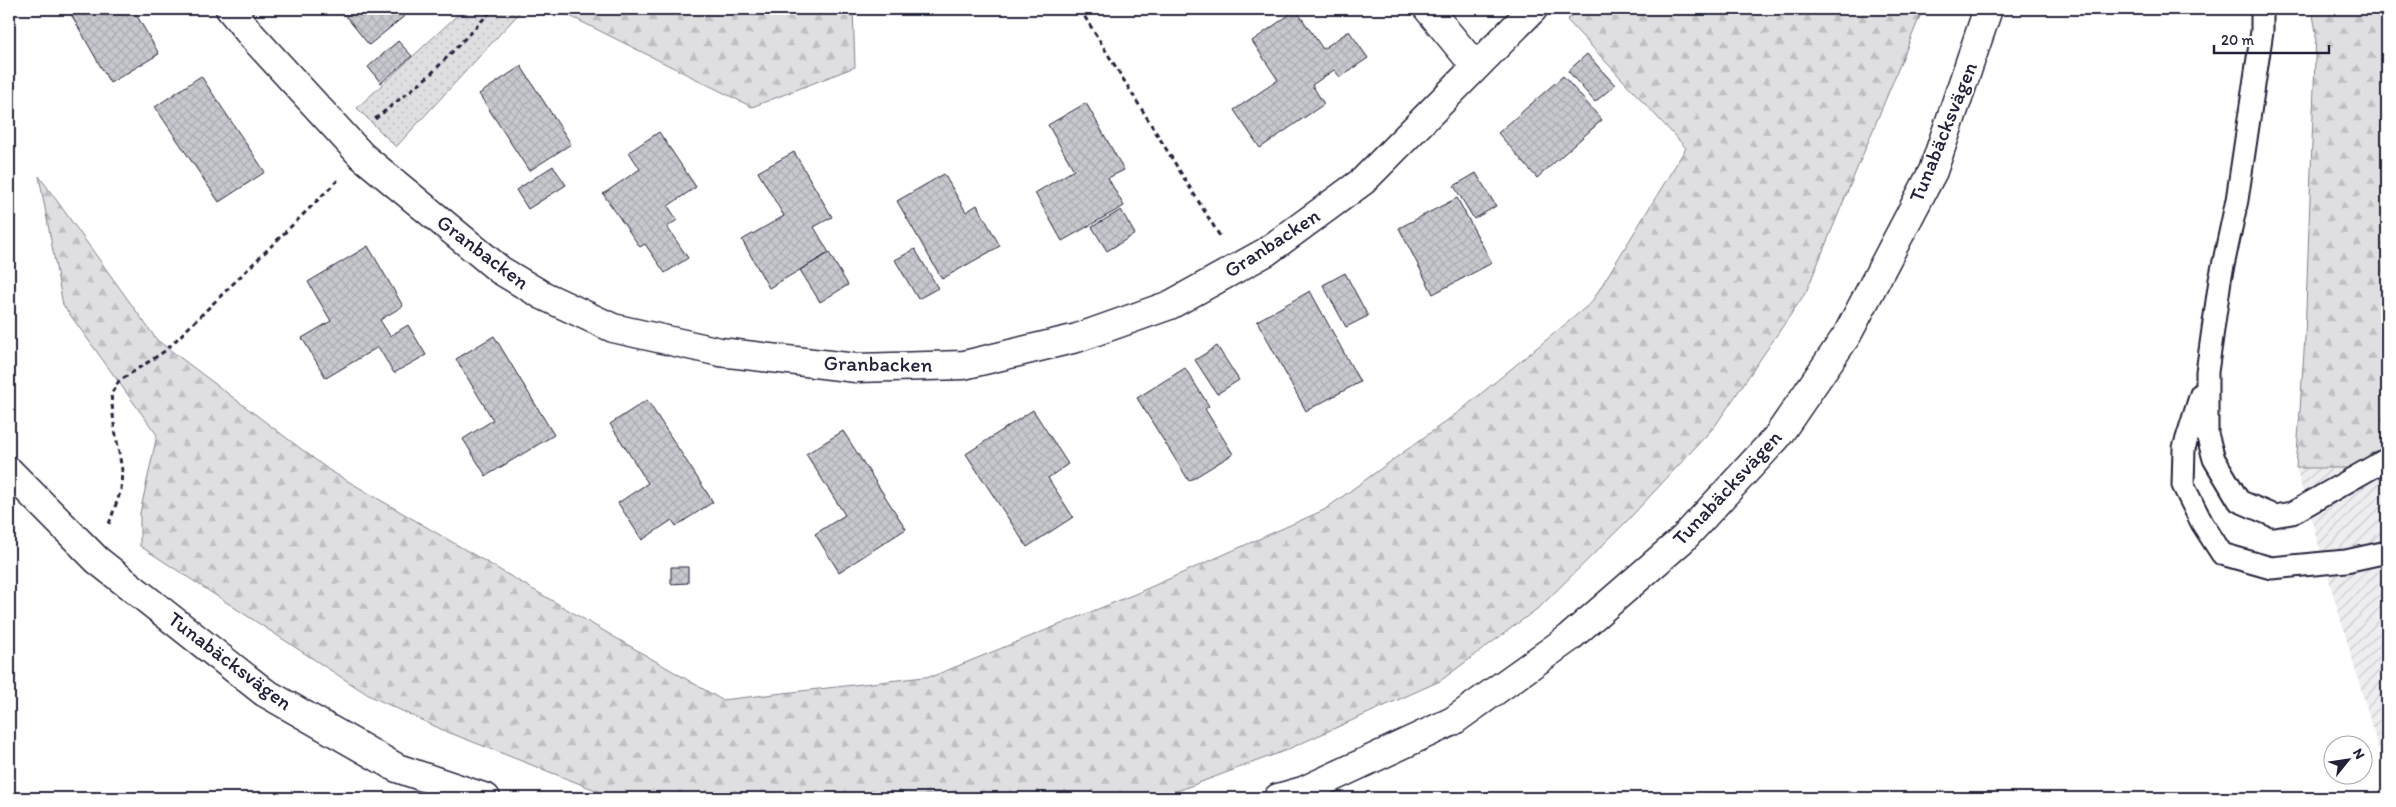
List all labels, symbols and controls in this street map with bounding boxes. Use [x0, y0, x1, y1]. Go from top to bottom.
scale bar [2214, 22, 2328, 54]
text: 20 m [2221, 31, 2255, 49]
street label: Tunabäcksvägen [1903, 58, 1982, 205]
street label: Granbacken [1219, 202, 1324, 283]
street label: Granbacken [432, 209, 534, 294]
street label: Granbacken [823, 350, 933, 377]
street label: Tunabäcksvägen [1667, 425, 1786, 551]
street label: Tunabäcksvägen [163, 606, 297, 715]
north arrow [2324, 734, 2374, 784]
text: N [2349, 745, 2369, 762]

